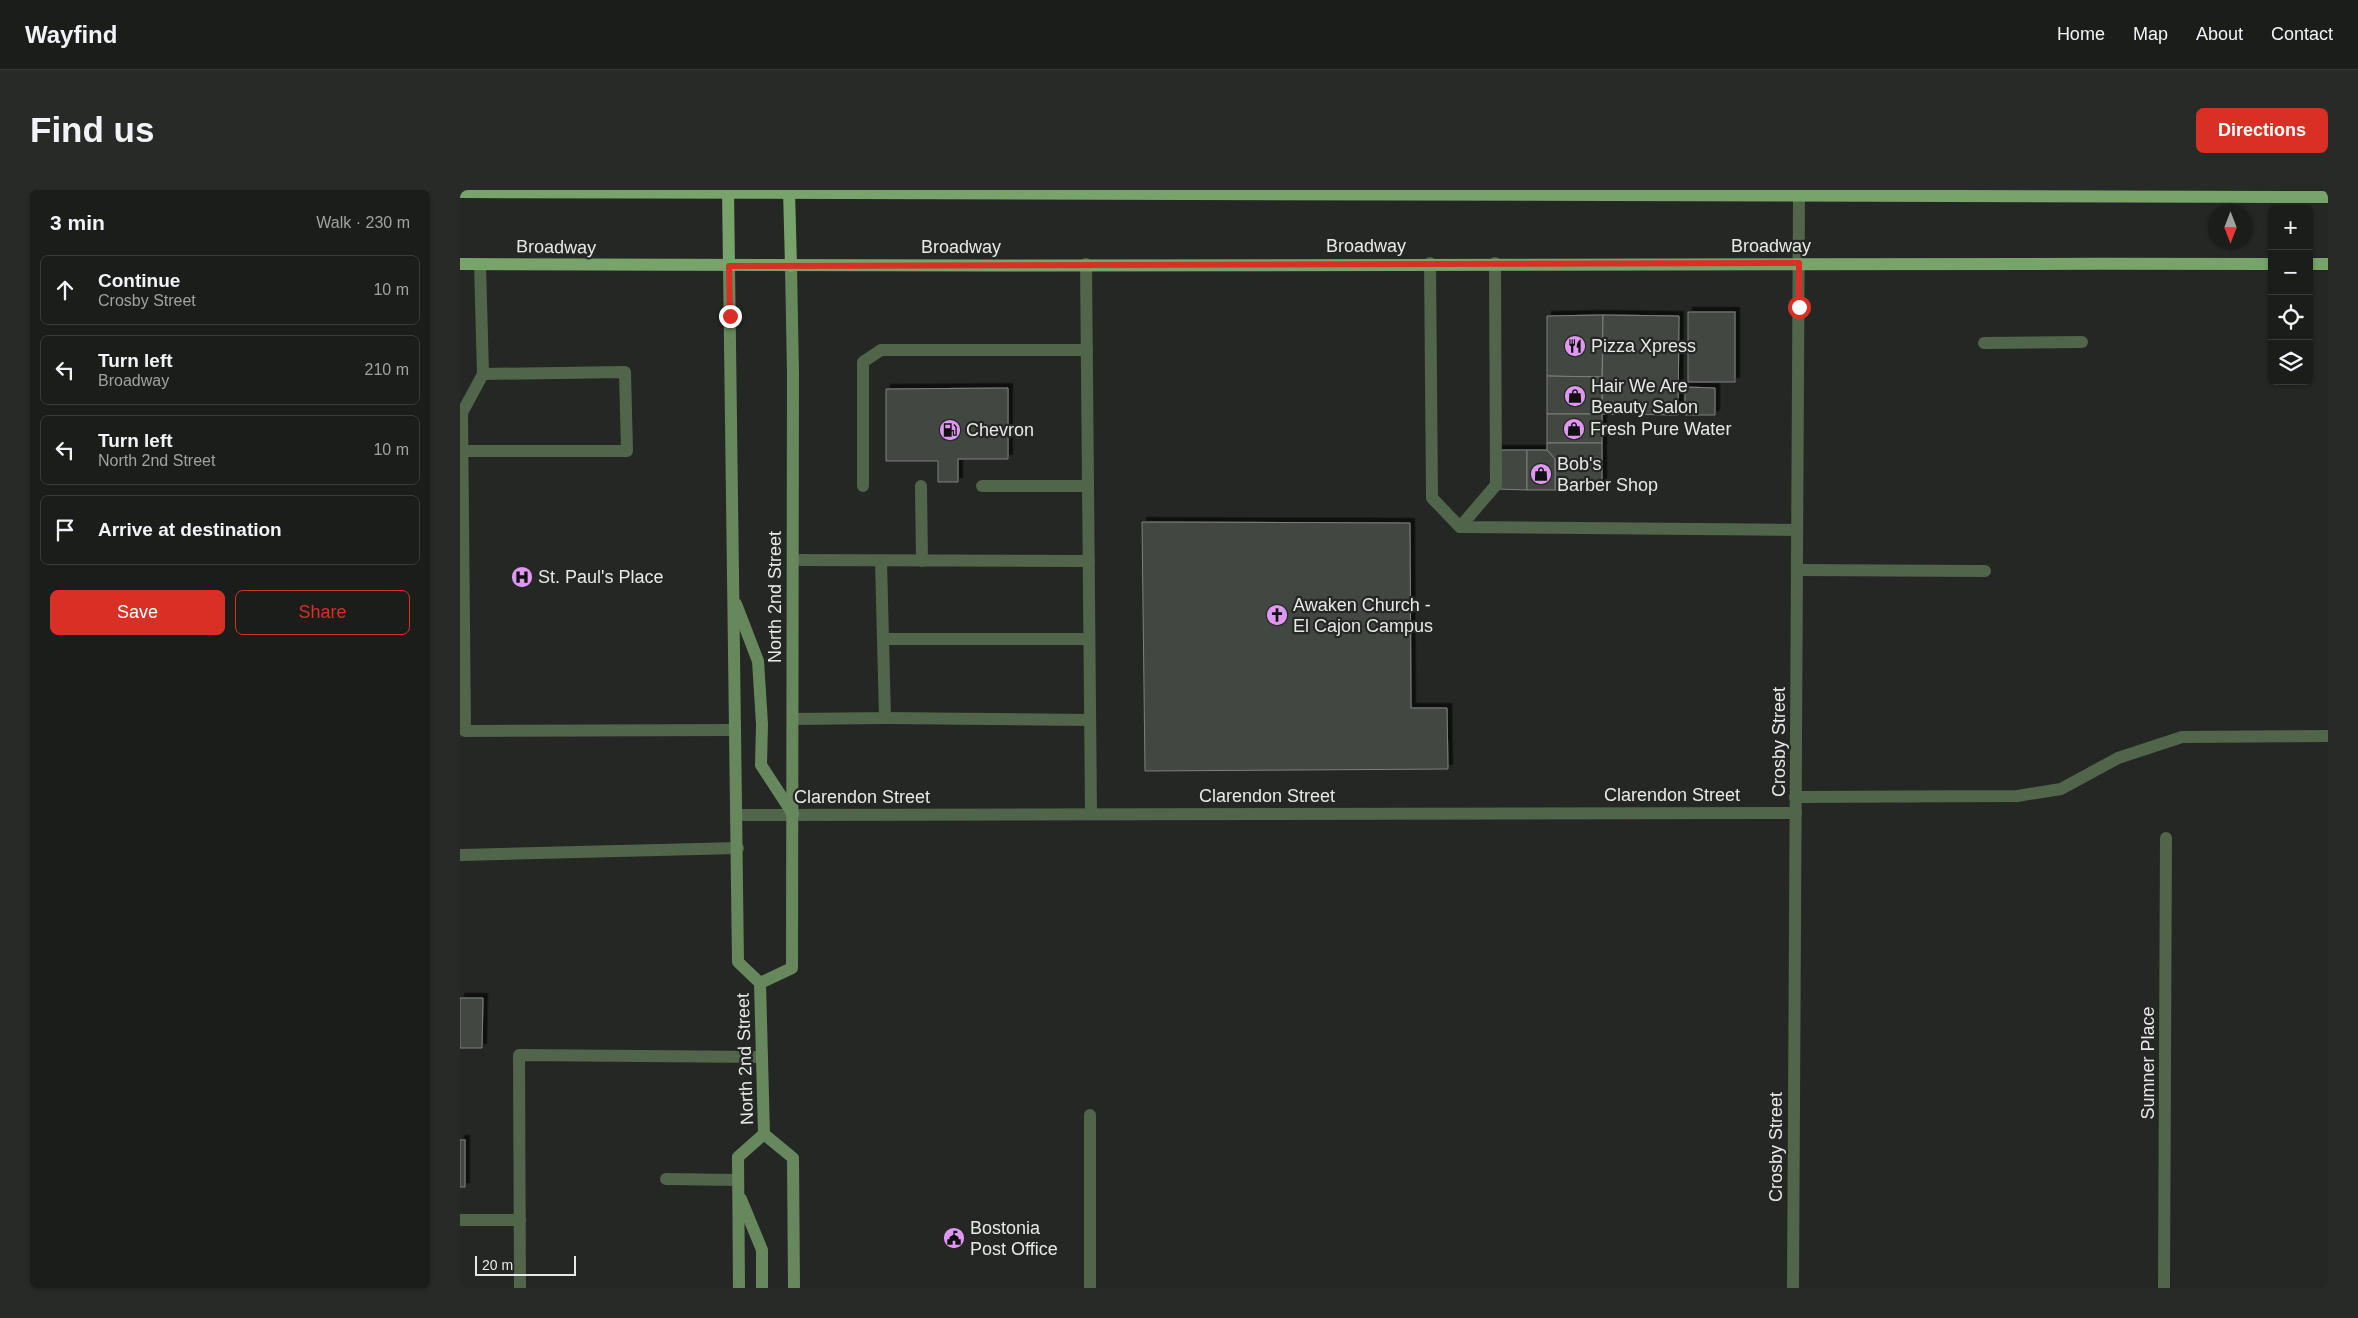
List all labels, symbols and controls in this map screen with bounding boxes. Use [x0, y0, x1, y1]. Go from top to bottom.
text: Wayfind [25, 21, 117, 48]
text: Home [2057, 24, 2105, 44]
text: Map [2133, 24, 2168, 44]
text: About [2196, 24, 2243, 44]
text: Contact [2271, 24, 2333, 44]
button: Directions [2196, 108, 2328, 153]
text: Find us [30, 110, 154, 149]
north arrow [2208, 205, 2253, 250]
map controls [2268, 205, 2313, 385]
button: + [2268, 205, 2313, 250]
text: 3 min [50, 211, 105, 234]
text: Walk · 230 m [316, 214, 410, 231]
street label: Broadway [516, 236, 596, 258]
street label: Broadway [1326, 236, 1406, 256]
street label: Broadway [1731, 236, 1811, 256]
street label: Broadway [921, 237, 1001, 257]
button: − [2268, 250, 2313, 295]
text: Continue [98, 270, 180, 291]
icon: ahead [51, 276, 79, 304]
text: 10 m [373, 281, 409, 298]
text: Crosby Street [98, 292, 196, 309]
button: locate [2268, 295, 2313, 340]
route start [1788, 296, 1811, 319]
route end [719, 305, 742, 328]
restaurant icon: Pizza Xpress [1563, 334, 1587, 358]
place label: Pizza Xpress [1591, 336, 1696, 356]
button: layers [2268, 340, 2313, 385]
text: Turn left [98, 350, 173, 371]
icon: left [51, 356, 79, 384]
text: 210 m [365, 361, 409, 378]
text: Broadway [98, 372, 169, 389]
place label: Hair We Are Beauty Salon [1591, 376, 1698, 417]
shop icon: Hair We Are Beauty Salon [1563, 384, 1587, 408]
shop icon: Fresh Pure Water [1562, 417, 1586, 441]
fuel station icon: Chevron [938, 418, 962, 442]
place label: Fresh Pure Water [1590, 419, 1731, 439]
place label: Chevron [966, 420, 1034, 440]
text: Turn left [98, 430, 173, 451]
icon: left [51, 436, 79, 464]
text: 10 m [373, 441, 409, 458]
text: North 2nd Street [98, 452, 215, 469]
place label: Bob's Barber Shop [1557, 454, 1658, 495]
shop icon: Bob's Barber Shop [1529, 462, 1553, 486]
icon: arrive [51, 516, 79, 544]
text: Arrive at destination [98, 519, 282, 540]
street label: North 2nd Street [765, 531, 785, 663]
hospital icon: St. Paul's Place [510, 565, 534, 589]
place label: St. Paul's Place [538, 567, 664, 587]
button: Save [50, 590, 225, 635]
button: Share [235, 590, 410, 635]
place label: Awaken Church - El Cajon Campus [1293, 595, 1433, 636]
church icon: Awaken Church - El Cajon Campus [1265, 603, 1289, 627]
street label: Crosby Street [1769, 687, 1789, 797]
street label: Clarendon Street [1604, 785, 1740, 805]
street label: Clarendon Street [1199, 786, 1335, 806]
street label: Clarendon Street [794, 787, 930, 807]
street label: North 2nd Street [733, 993, 757, 1125]
street label: Sumner Place [2138, 1006, 2158, 1120]
street label: Crosby Street [1766, 1092, 1786, 1202]
place label: Bostonia Post Office [970, 1218, 1058, 1259]
public building icon: Bostonia Post Office [942, 1226, 966, 1250]
scale bar [475, 1253, 576, 1276]
text: 20 m [482, 1257, 513, 1273]

